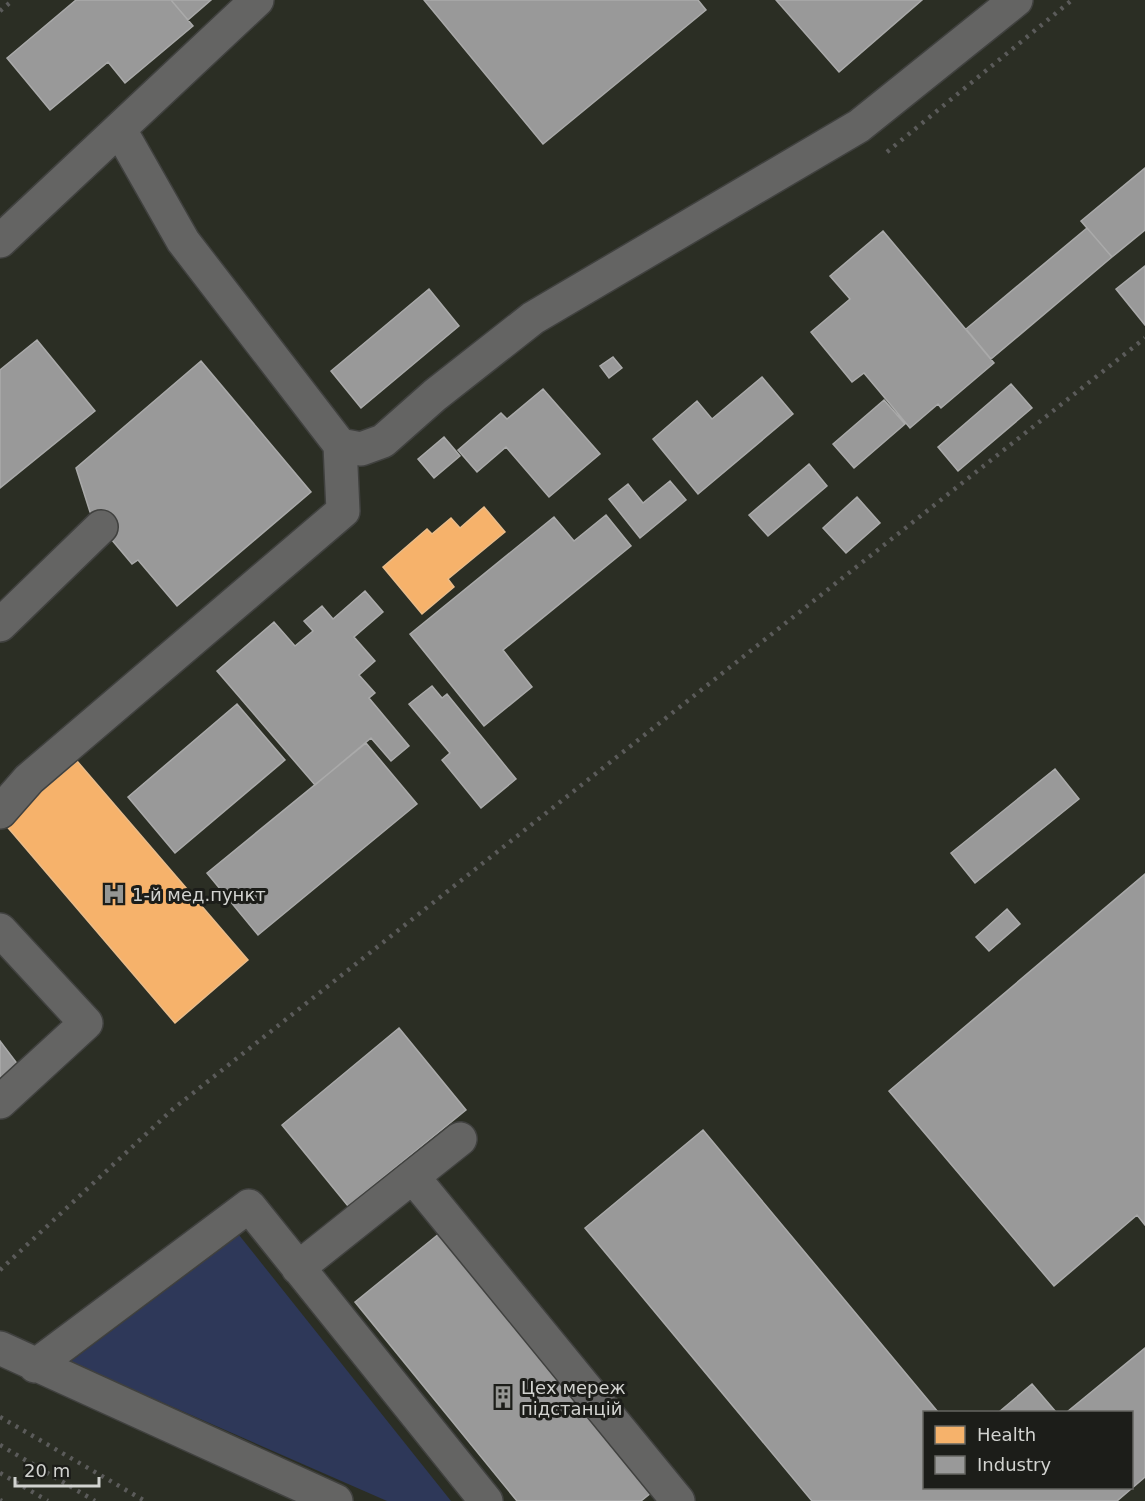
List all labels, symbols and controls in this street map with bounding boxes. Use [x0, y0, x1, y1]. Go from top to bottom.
hospital icon: 1-й мед.пункт [101, 881, 127, 907]
place label: 1-й мед.пункт [132, 884, 266, 905]
place label: Цех мереж підстанцій [521, 1377, 626, 1419]
building icon: Цех мереж підстанцій [490, 1384, 516, 1410]
legend [923, 1411, 1133, 1489]
text: Health [977, 1424, 1036, 1445]
scale bar [15, 1450, 99, 1488]
text: Industry [977, 1454, 1051, 1475]
text: 20 m [24, 1460, 70, 1481]

